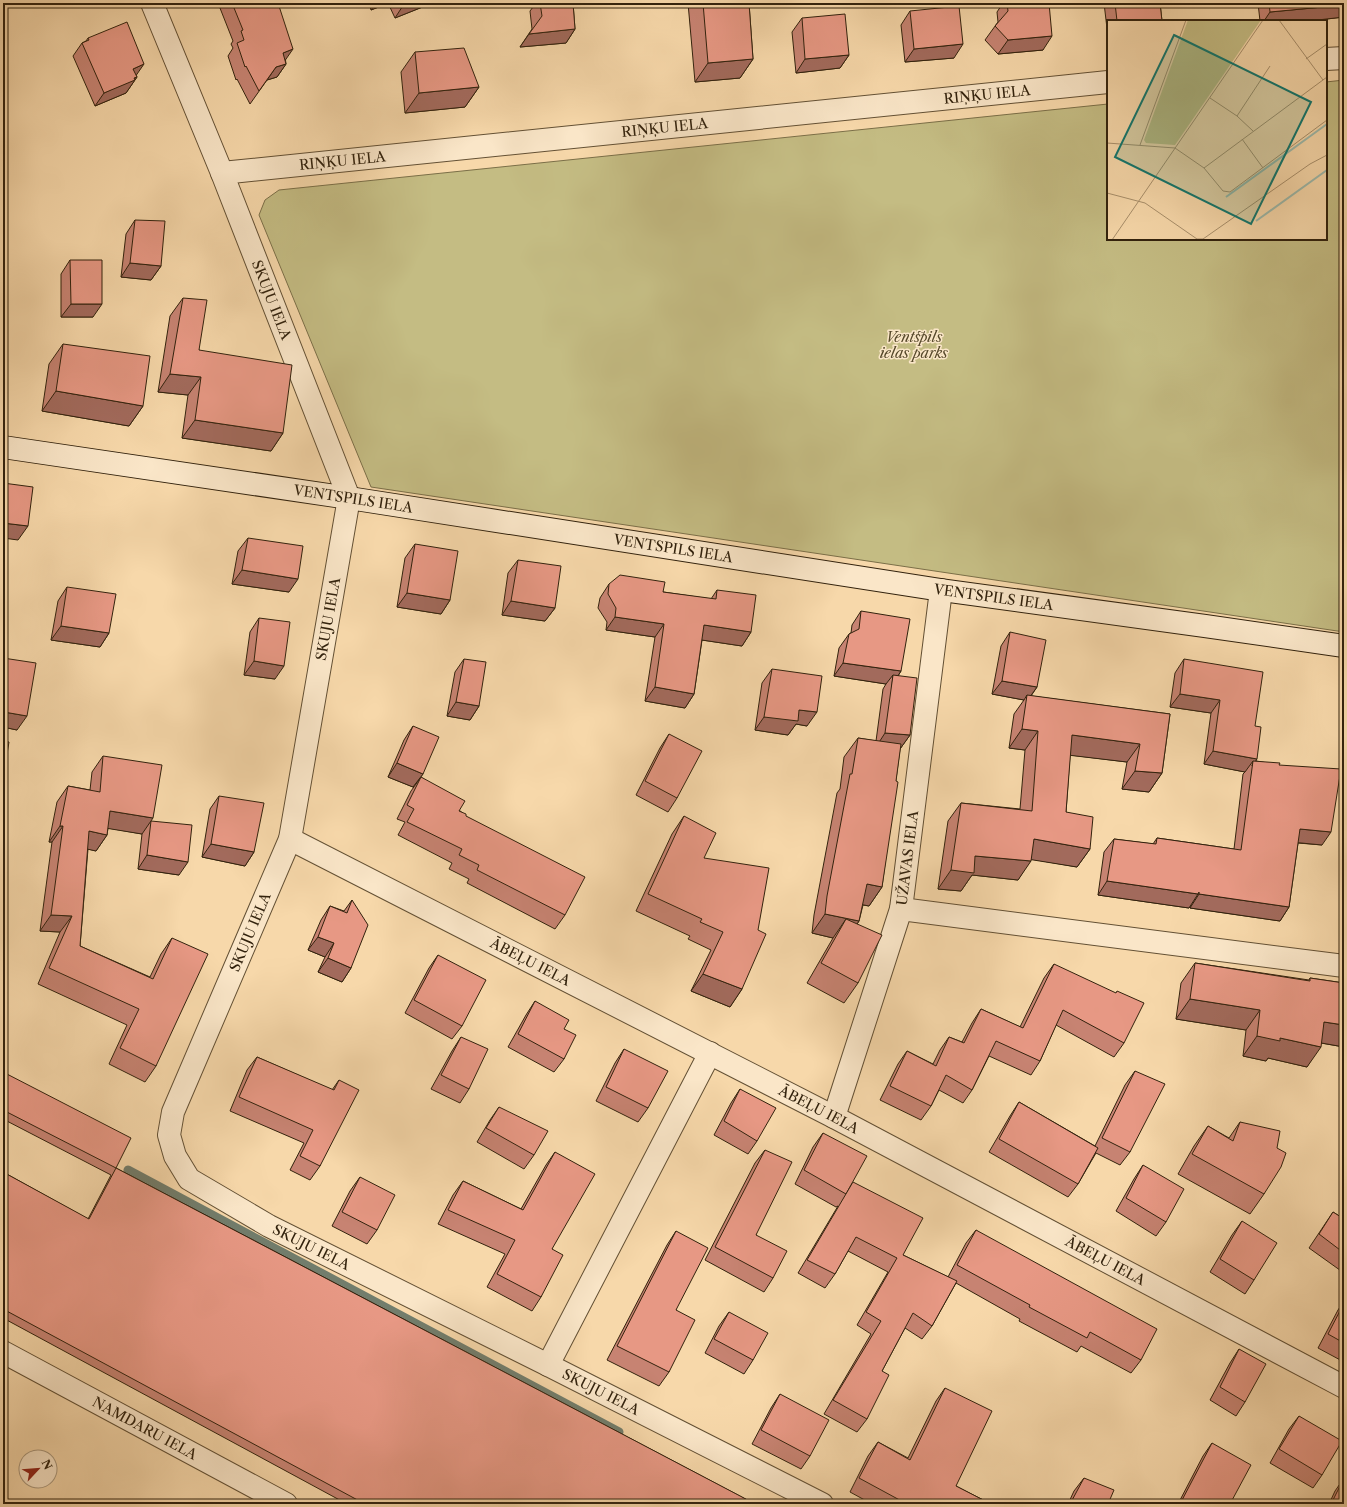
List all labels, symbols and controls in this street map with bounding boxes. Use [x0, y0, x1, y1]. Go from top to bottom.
inset map [1107, 20, 1327, 240]
street label: RIŅĶU IELA [943, 81, 1032, 108]
street label: RIŅĶU IELA [621, 114, 709, 141]
street label: RIŅĶU IELA [298, 147, 387, 174]
street label: SKUJU IELA [248, 257, 295, 343]
park label: Ventspils ielas parks [880, 328, 949, 362]
street label: VENTSPILS IELA [291, 481, 415, 517]
street label: VENTSPILS IELA [611, 530, 735, 567]
street label: SKUJU IELA [312, 575, 344, 662]
street label: VENTSPILS IELA [932, 580, 1055, 614]
street label: UŽAVAS IELA [893, 809, 922, 906]
street label: SKUJU IELA [225, 889, 275, 974]
street label: ĀBEĻU IELA [486, 933, 574, 990]
street label: ĀBEĻU IELA [775, 1081, 863, 1138]
street label: SKUJU IELA [270, 1220, 354, 1274]
street label: ĀBEĻU IELA [1061, 1232, 1149, 1289]
street label: SKUJU IELA [560, 1365, 643, 1419]
street label: NAMDARU IELA [89, 1393, 201, 1464]
north arrow [18, 1449, 58, 1489]
text: N [39, 1457, 56, 1472]

